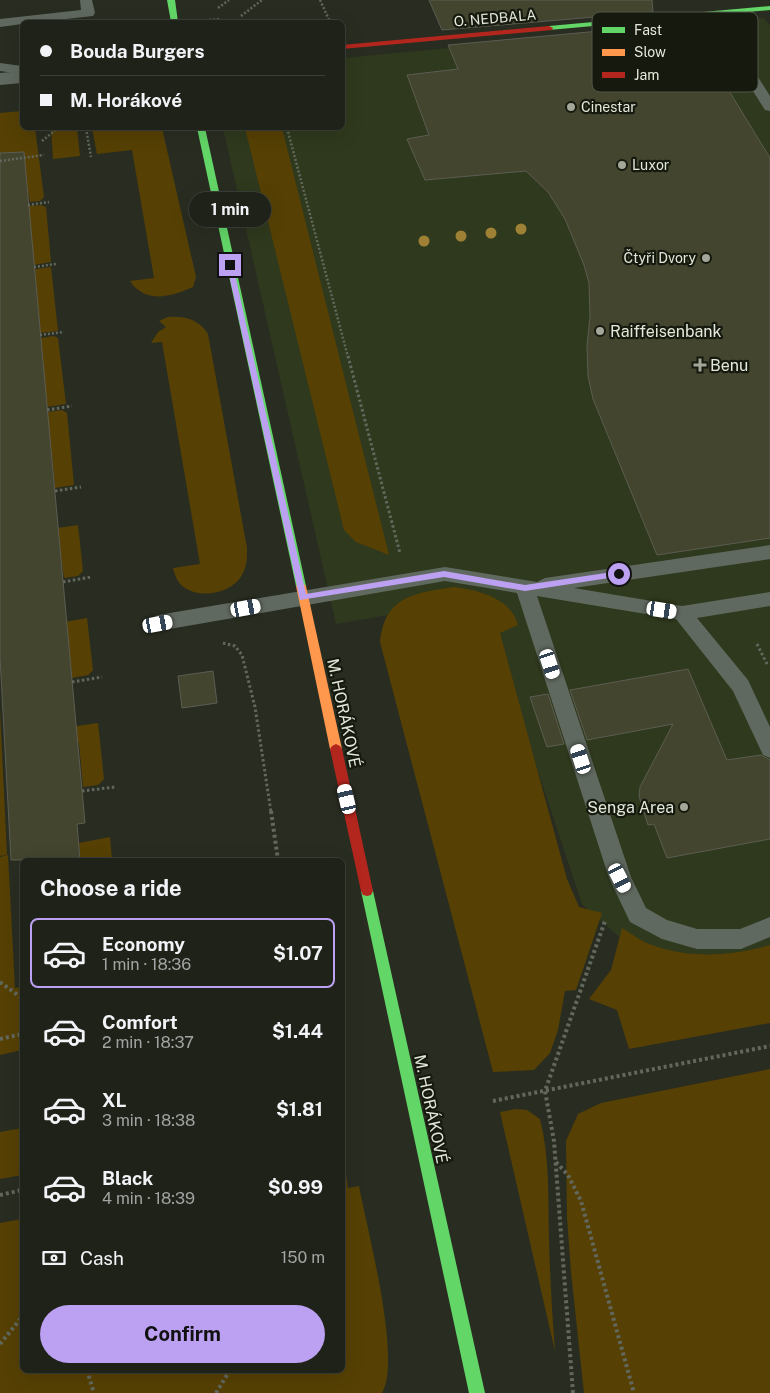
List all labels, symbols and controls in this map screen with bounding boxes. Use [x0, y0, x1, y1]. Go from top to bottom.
street label: O. NEDBALA [453, 6, 537, 30]
legend [592, 12, 758, 92]
text: Fast [634, 22, 662, 38]
text: Bouda Burgers [70, 40, 204, 62]
text: Slow [634, 44, 666, 60]
text: Jam [634, 67, 659, 83]
text: M. Horákové [70, 89, 182, 111]
place label: Cinestar [581, 99, 636, 115]
marker: Cinestar [565, 101, 577, 113]
place label: Luxor [632, 157, 669, 173]
marker: Luxor [616, 159, 628, 171]
callout: 1 min [189, 192, 271, 228]
text: 1 min [211, 200, 249, 219]
place label: Čtyři Dvory [623, 249, 696, 266]
marker: Čtyři Dvory [700, 252, 712, 264]
route end [219, 254, 241, 276]
place label: Raiffeisenbank [610, 322, 722, 341]
marker: Raiffeisenbank [594, 325, 606, 337]
place label: Benu [710, 356, 748, 375]
marker: Benu [694, 359, 706, 371]
route start [608, 563, 630, 585]
car [229, 598, 262, 618]
car [646, 600, 677, 620]
car [141, 614, 174, 634]
car [538, 647, 561, 681]
street label: M. HORÁKOVÉ [323, 657, 366, 769]
car [569, 742, 592, 776]
car [336, 783, 357, 815]
place label: Senga Area [587, 798, 674, 817]
marker: Senga Area [678, 801, 690, 813]
car [606, 861, 633, 895]
text: Choose a ride [40, 875, 182, 901]
icon: car [42, 931, 87, 976]
text: Economy [102, 933, 185, 955]
text: $1.07 [273, 942, 323, 964]
text: 1 min · 18:36 [102, 955, 191, 974]
icon: car [42, 1009, 87, 1054]
text: Comfort [102, 1011, 178, 1033]
text: $1.44 [272, 1020, 323, 1042]
text: 2 min · 18:37 [102, 1033, 194, 1052]
street label: M. HORÁKOVÉ [410, 1053, 453, 1165]
icon: car [42, 1087, 87, 1132]
text: XL [102, 1089, 127, 1111]
text: $1.81 [276, 1098, 323, 1120]
text: 3 min · 18:38 [102, 1111, 195, 1130]
icon: car [42, 1165, 87, 1210]
text: Black [102, 1167, 153, 1189]
text: $0.99 [268, 1176, 323, 1198]
text: 4 min · 18:39 [102, 1189, 195, 1208]
icon: cash [40, 1244, 68, 1272]
text: Cash [80, 1247, 124, 1269]
text: 150 m [281, 1248, 325, 1267]
button: Confirm [40, 1305, 325, 1363]

